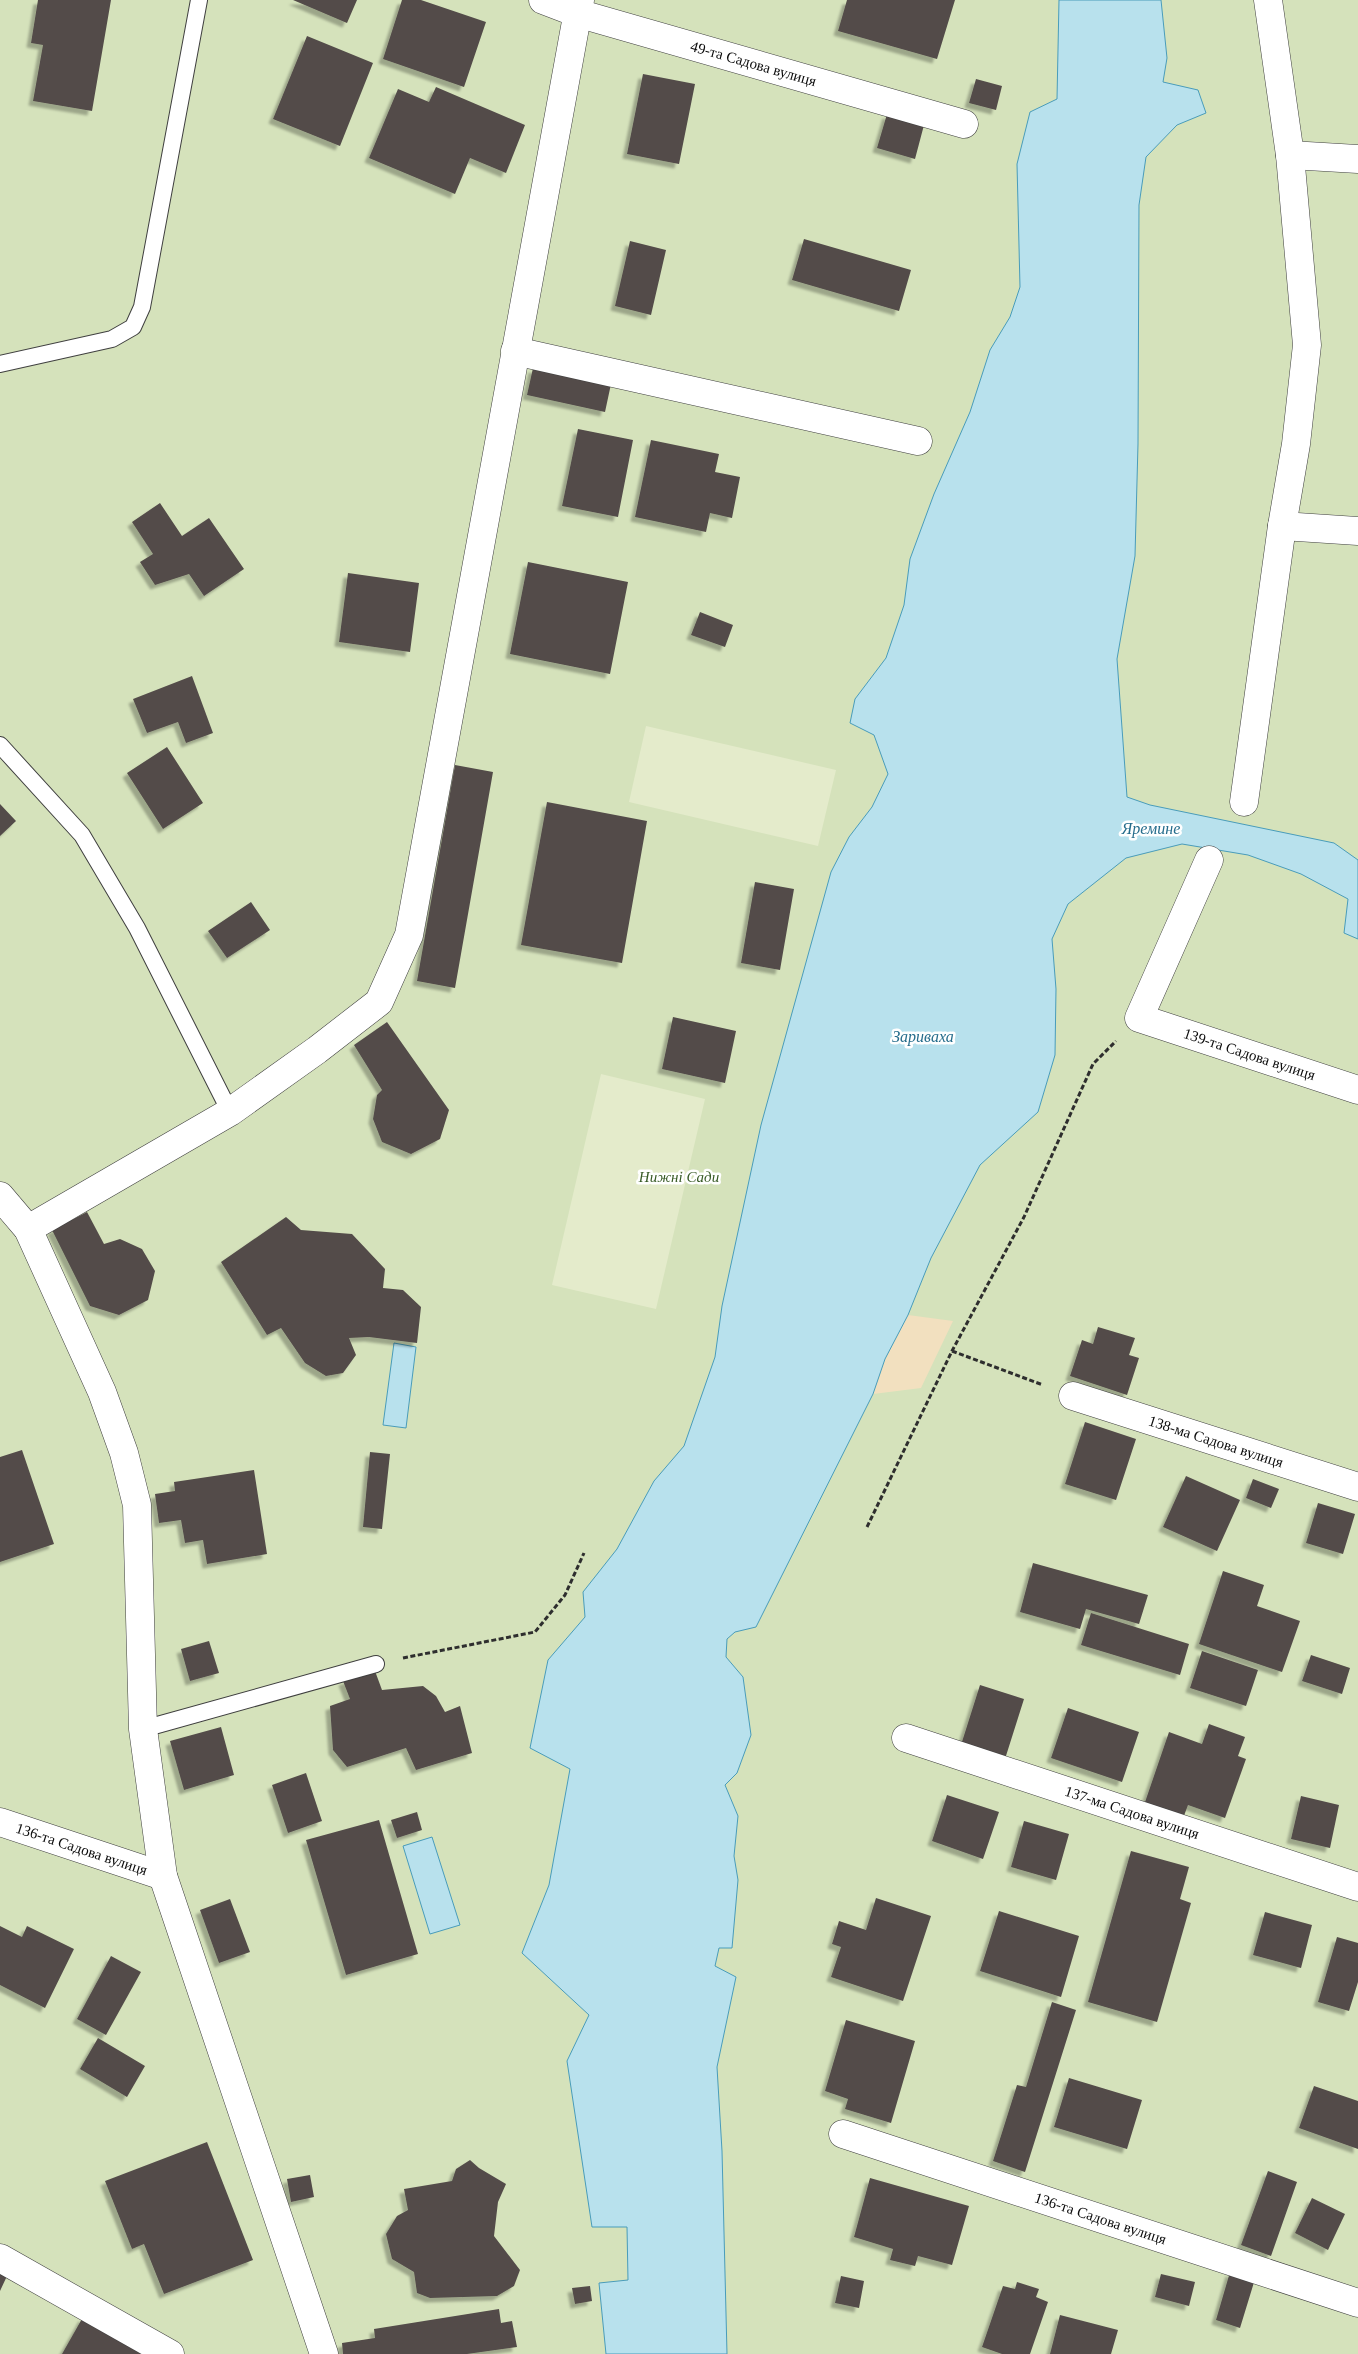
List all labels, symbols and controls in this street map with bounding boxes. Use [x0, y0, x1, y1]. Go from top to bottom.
street label: 49-та Садова вулиця [689, 38, 818, 89]
water label: Яремине [1121, 820, 1180, 838]
street label: 139-та Садова вулиця [1181, 1025, 1317, 1083]
water label: Зариваха [892, 1028, 954, 1046]
park label: Нижні Сади [638, 1169, 719, 1185]
street label: 138-ма Садова вулиця [1147, 1413, 1285, 1471]
street label: 137-ма Садова вулиця [1063, 1783, 1201, 1842]
street label: 136-та Садова вулиця [14, 1820, 150, 1878]
street label: 136-та Садова вулиця [1033, 2189, 1168, 2248]

